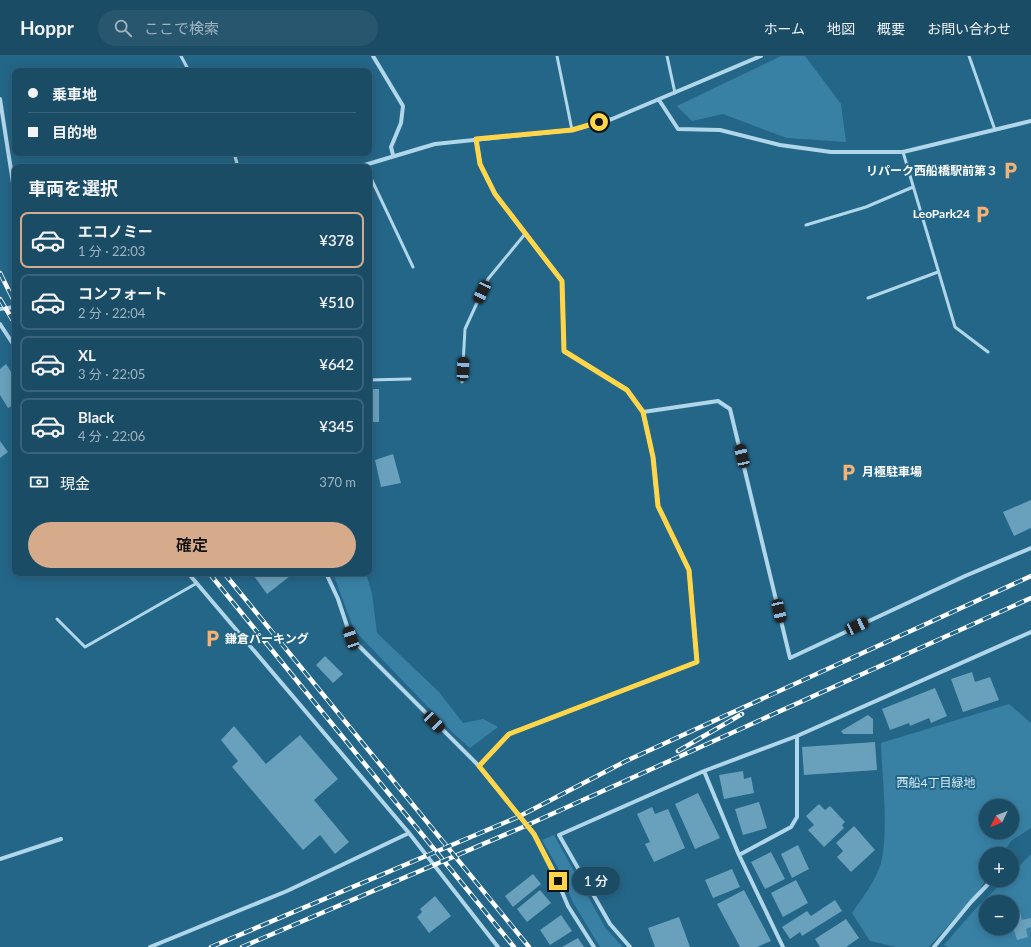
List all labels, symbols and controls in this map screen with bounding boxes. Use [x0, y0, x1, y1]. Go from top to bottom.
search box [98, 10, 378, 46]
text: Hoppr [20, 16, 74, 39]
icon: search [112, 17, 134, 39]
text: ここで検索 [144, 19, 219, 37]
text: ホーム [763, 20, 805, 37]
text: 地図 [827, 20, 855, 37]
text: 概要 [877, 20, 905, 37]
text: お問い合わせ [927, 20, 1011, 37]
text: 乗車地 [52, 85, 97, 103]
route start [590, 113, 608, 131]
text: 目的地 [52, 123, 97, 141]
parking icon: リパーク西船橋駅前第３ [1001, 161, 1021, 181]
place label: リパーク西船橋駅前第３ [866, 163, 998, 178]
text: 車両を選択 [28, 177, 118, 199]
parking icon: LeoPark24 [973, 204, 993, 224]
place label: LeoPark24 [913, 206, 970, 221]
icon: car [30, 222, 66, 258]
text: エコノミー [78, 222, 153, 240]
text: ¥378 [319, 231, 354, 249]
text: 1 分 · 22:03 [78, 243, 145, 259]
car [471, 279, 493, 305]
icon: car [30, 284, 66, 320]
text: コンフォート [78, 284, 168, 302]
text: ¥510 [319, 293, 354, 311]
text: 2 分 · 22:04 [78, 305, 145, 321]
icon: car [30, 346, 66, 382]
text: XL [78, 346, 96, 364]
text: ¥642 [319, 355, 354, 373]
car [456, 357, 470, 381]
text: 3 分 · 22:05 [78, 366, 145, 382]
icon: car [30, 408, 66, 444]
text: Black [78, 408, 114, 426]
text: ¥345 [319, 417, 354, 435]
text: 4 分 · 22:06 [78, 428, 145, 444]
car [733, 443, 751, 469]
parking icon: 月極駐車場 [839, 462, 859, 482]
place label: 月極駐車場 [862, 464, 922, 479]
icon: cash [28, 471, 50, 493]
text: 現金 [60, 474, 90, 492]
text: 370 m [319, 474, 356, 490]
button: 確定 [28, 522, 356, 568]
car [770, 598, 788, 624]
car [844, 615, 870, 637]
car [342, 625, 360, 651]
parking icon: 鎌倉パーキング [202, 629, 222, 649]
place label: 鎌倉パーキング [225, 631, 309, 646]
car [421, 709, 447, 735]
park label: 西船4丁目緑地 [897, 775, 975, 790]
north arrow [979, 799, 1019, 839]
map controls [979, 799, 1019, 935]
button: + [979, 847, 1019, 887]
callout: 1 分 [572, 867, 620, 895]
route end [549, 872, 567, 890]
text: 1 分 [584, 873, 608, 889]
button: − [979, 895, 1019, 935]

